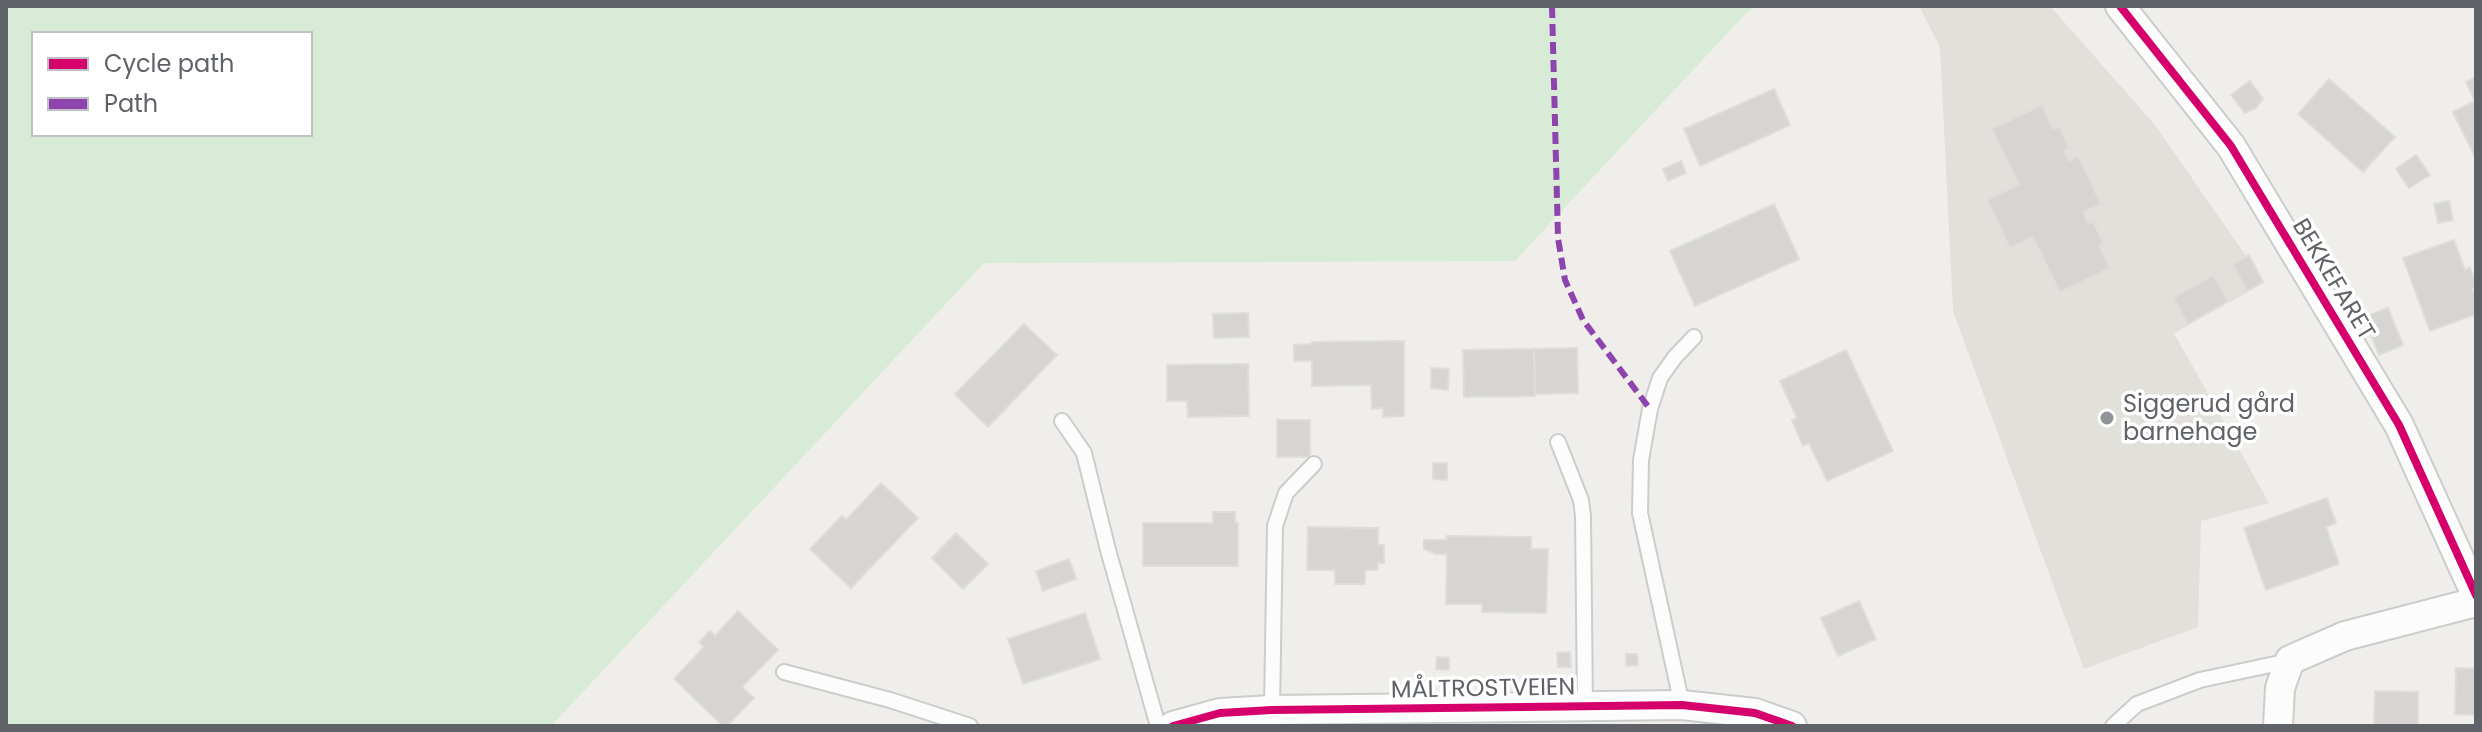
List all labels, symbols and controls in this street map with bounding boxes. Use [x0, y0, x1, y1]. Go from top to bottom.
legend [32, 32, 312, 136]
text: Cycle path [104, 47, 234, 80]
text: Path [104, 87, 158, 120]
street label: BEKKEFARET [2285, 212, 2384, 346]
place label: Siggerud gård barnehage [2123, 387, 2295, 448]
marker: Siggerud gård barnehage [2098, 409, 2116, 427]
street label: MÅLTROSTVEIEN [1391, 669, 1575, 706]

